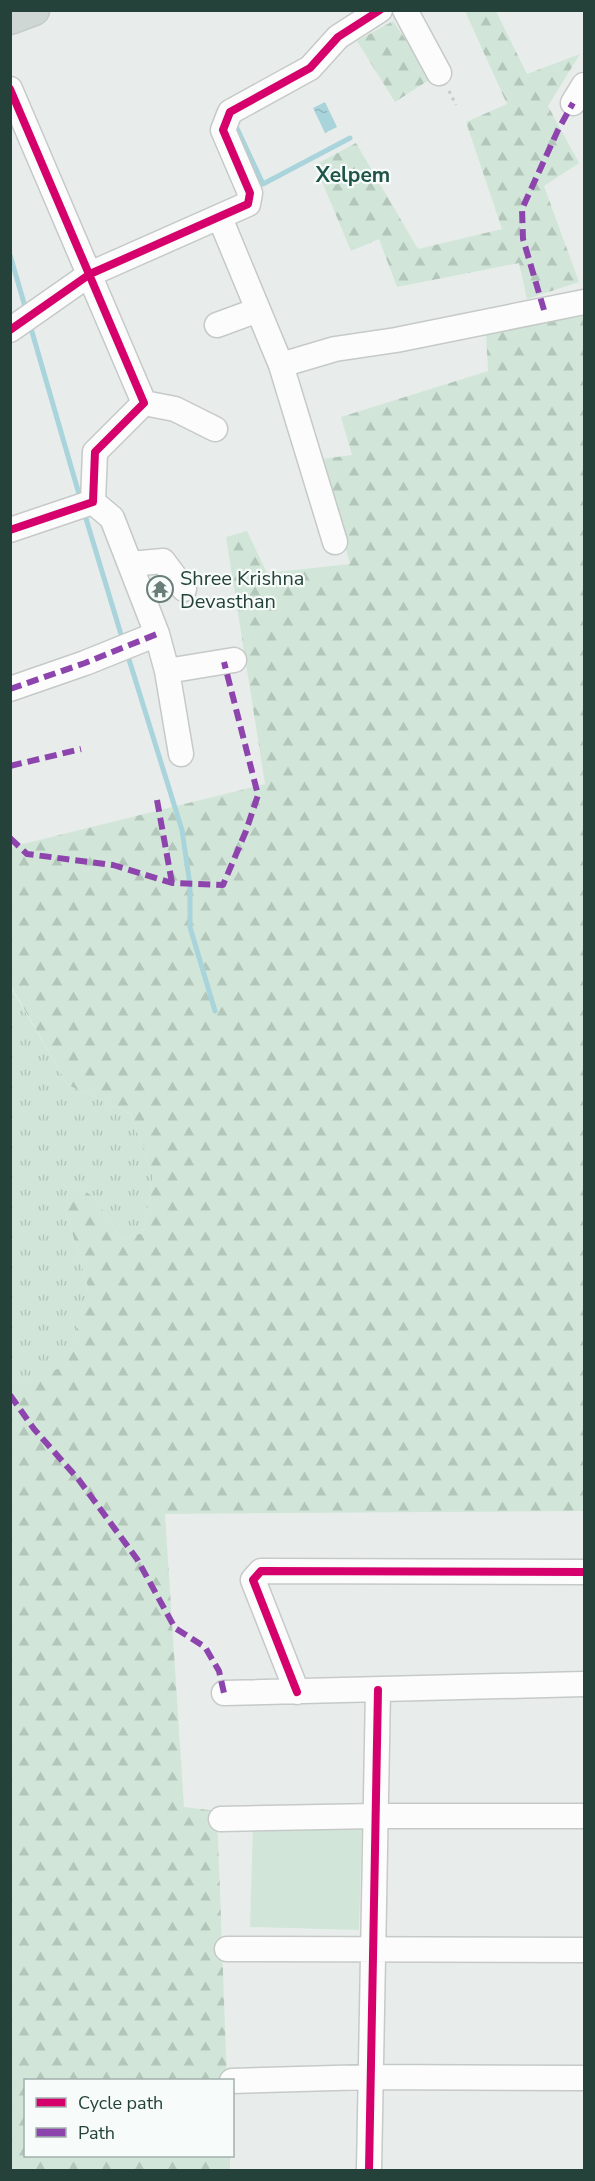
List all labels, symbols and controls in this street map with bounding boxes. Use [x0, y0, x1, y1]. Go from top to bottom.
district label: Xelpem [315, 161, 390, 189]
place label: Shree Krishna Devasthan [180, 565, 304, 615]
temple icon: Shree Krishna Devasthan [145, 574, 175, 604]
legend [24, 2079, 234, 2157]
text: Cycle path [78, 2091, 163, 2115]
text: Path [78, 2121, 115, 2145]

